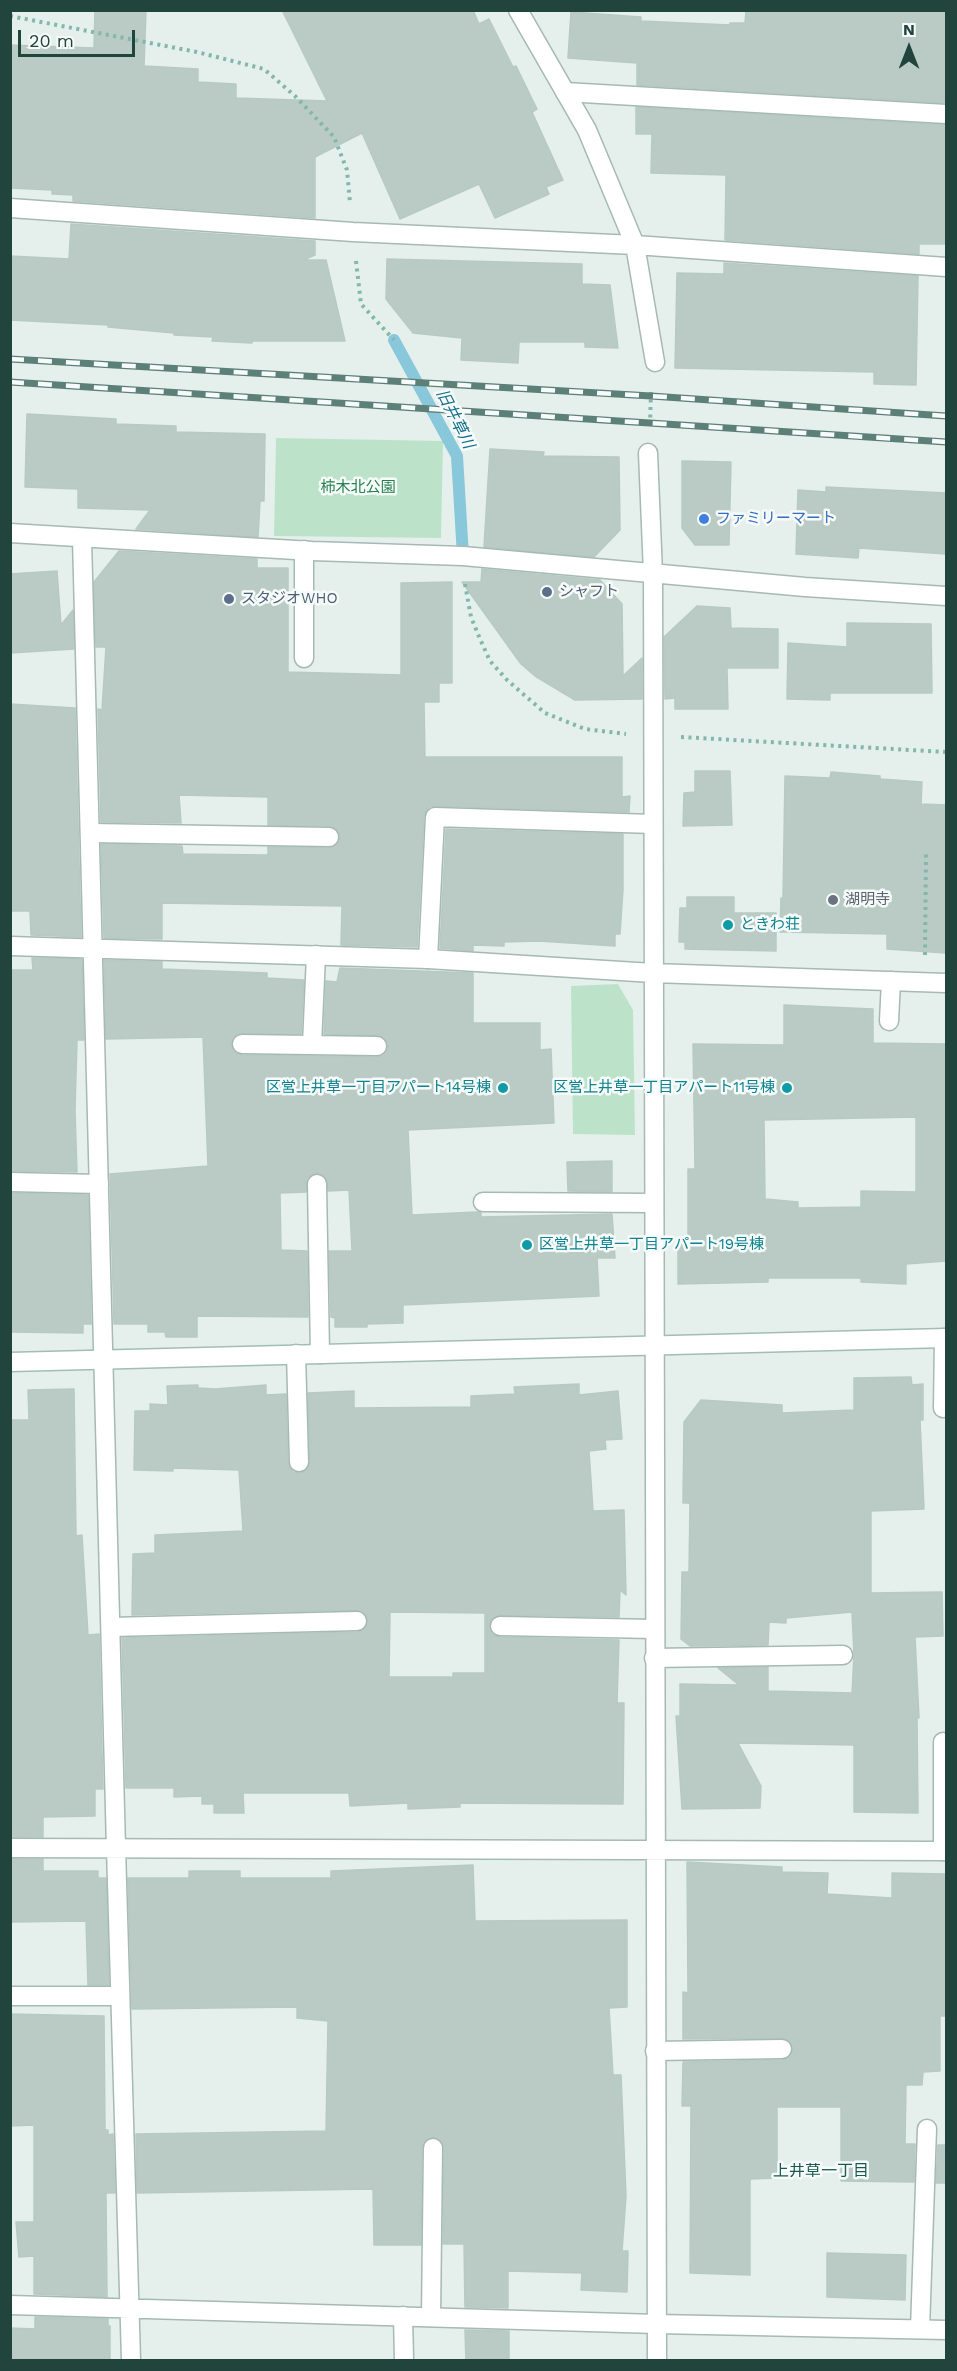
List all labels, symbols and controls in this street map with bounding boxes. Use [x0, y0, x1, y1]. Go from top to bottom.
scale bar [21, 18, 138, 56]
north arrow [879, 18, 939, 78]
text: N [903, 20, 915, 39]
text: 20 m [29, 30, 74, 51]
water label: 旧井草川 [432, 386, 478, 452]
park label: 柿木北公園 [321, 479, 395, 497]
place label: ファミリーマート [716, 510, 836, 528]
marker: ファミリーマート [697, 512, 711, 526]
place label: シャフト [559, 583, 619, 601]
marker: シャフト [540, 585, 554, 599]
place label: スタジオWHO [241, 590, 338, 608]
marker: スタジオWHO [222, 592, 236, 606]
place label: 湖明寺 [845, 891, 890, 909]
marker: 湖明寺 [826, 893, 840, 907]
place label: ときわ荘 [740, 916, 800, 934]
marker: ときわ荘 [721, 918, 735, 932]
place label: 区営上井草一丁目アパート14号棟 [266, 1079, 491, 1097]
place label: 区営上井草一丁目アパート11号棟 [553, 1079, 775, 1097]
marker: 区営上井草一丁目アパート14号棟 [496, 1081, 510, 1095]
marker: 区営上井草一丁目アパート11号棟 [780, 1081, 794, 1095]
place label: 区営上井草一丁目アパート19号棟 [539, 1236, 764, 1254]
marker: 区営上井草一丁目アパート19号棟 [520, 1238, 534, 1252]
district label: 上井草一丁目 [773, 2161, 869, 2181]

